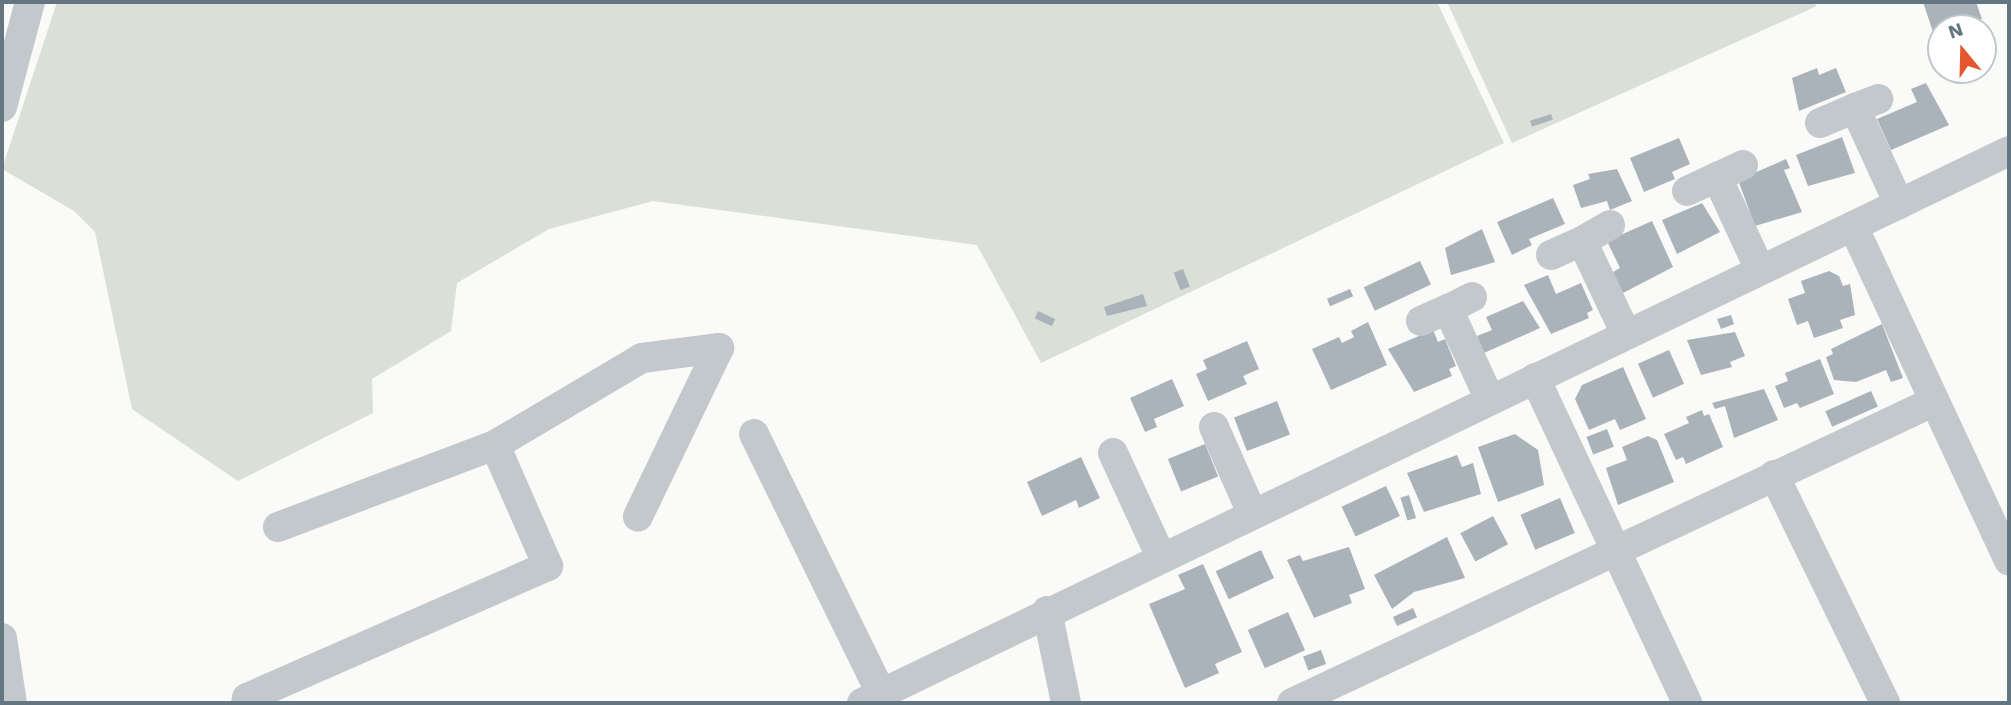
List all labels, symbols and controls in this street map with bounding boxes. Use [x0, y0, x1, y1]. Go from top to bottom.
north arrow [1927, 14, 1997, 84]
text: N [1945, 17, 1966, 44]

